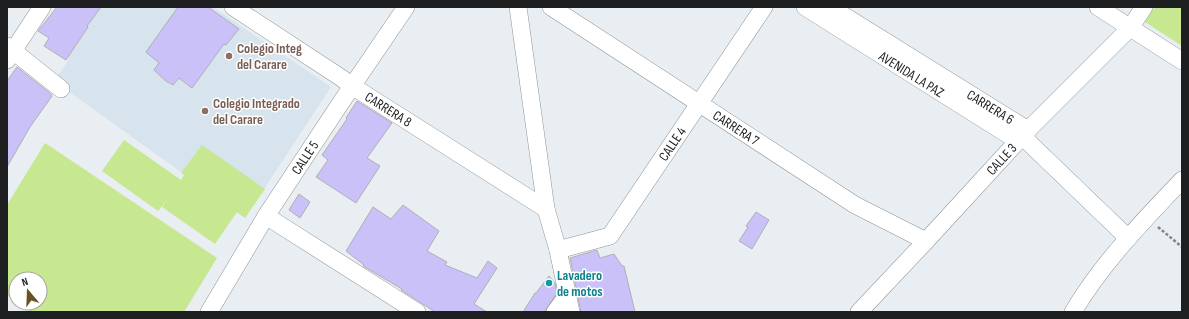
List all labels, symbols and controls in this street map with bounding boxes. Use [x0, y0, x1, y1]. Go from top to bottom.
place label: Colegio Integ del Carare [237, 40, 302, 73]
street label: AVENIDA LA PAZ [875, 47, 947, 101]
marker: Colegio Integ del Carare [224, 51, 234, 61]
street label: CARRERA 6 [964, 86, 1017, 128]
street label: CARRERA 8 [362, 88, 415, 131]
place label: Colegio Integrado del Carare [213, 95, 300, 128]
marker: Colegio Integrado del Carare [200, 106, 210, 116]
street label: CARRERA 7 [710, 107, 763, 149]
street label: CALLE 4 [655, 124, 690, 164]
street label: CALLE 5 [288, 137, 323, 178]
street label: CALLE 3 [983, 140, 1021, 179]
place label: Lavadero de motos [557, 267, 603, 300]
north arrow [8, 271, 48, 311]
text: N [20, 275, 30, 289]
marker: Lavadero de motos [544, 278, 554, 288]

